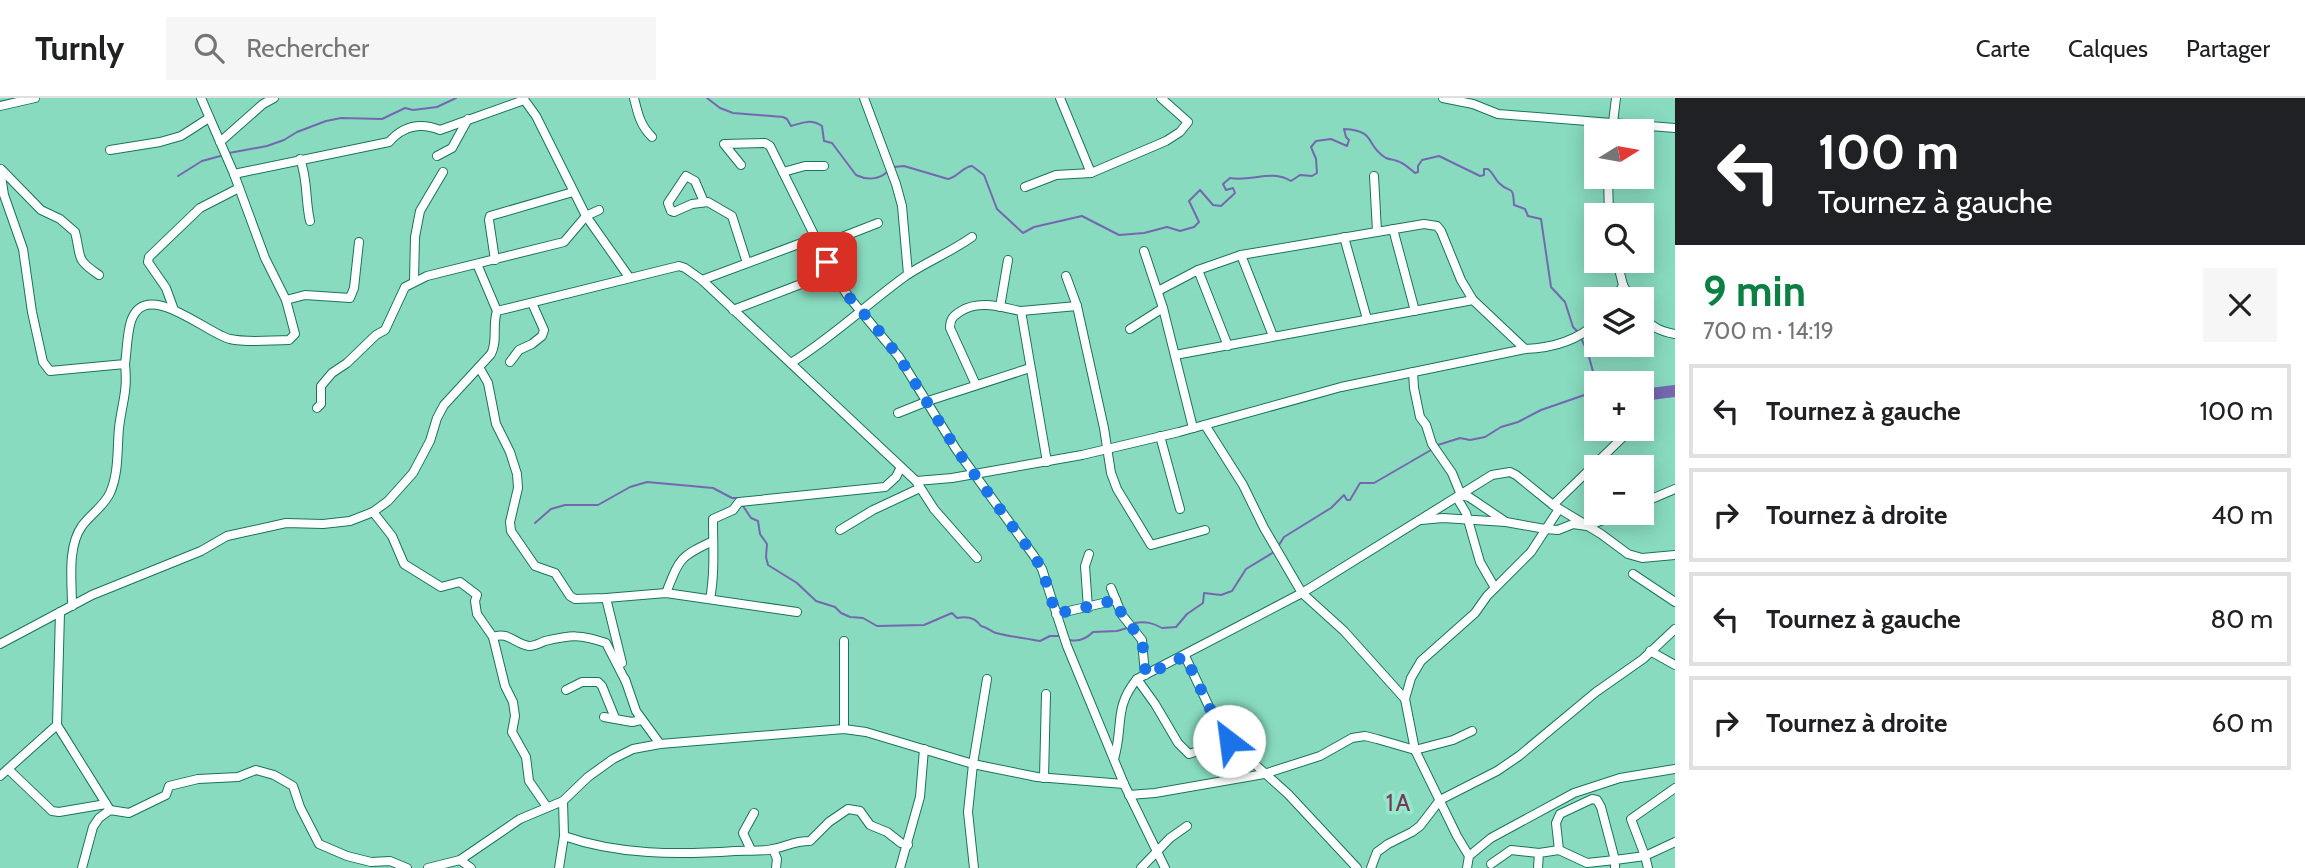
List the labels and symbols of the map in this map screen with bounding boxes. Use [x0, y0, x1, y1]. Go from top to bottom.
north arrow [1584, 119, 1654, 189]
pin [797, 232, 857, 292]
position arrow [1192, 704, 1266, 778]
district label: 1A [1386, 788, 1412, 817]

